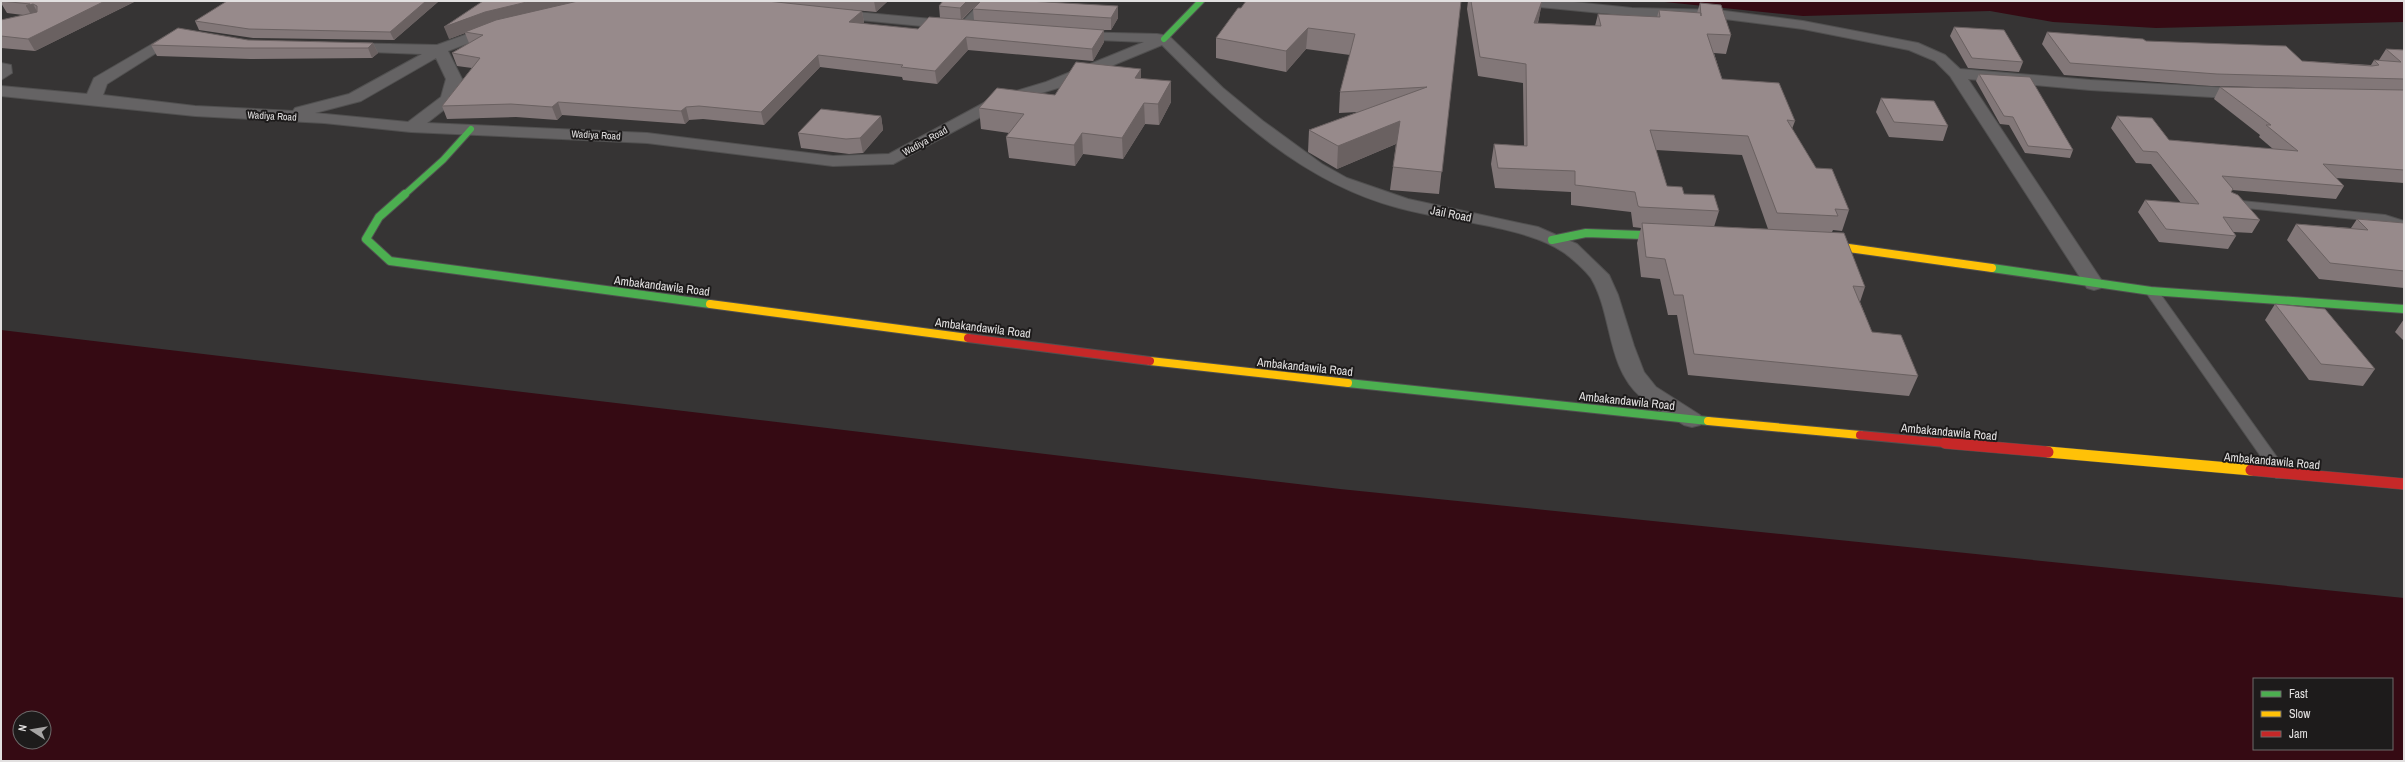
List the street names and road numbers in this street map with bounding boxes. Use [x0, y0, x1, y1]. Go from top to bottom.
street label: Wadiya Road [247, 108, 297, 124]
street label: Wadiya Road [900, 123, 950, 159]
street label: Wadiya Road [571, 127, 621, 143]
street label: Jail Road [1429, 202, 1473, 226]
street label: Ambakandawila Road [612, 272, 711, 300]
street label: Ambakandawila Road [933, 314, 1032, 342]
street label: Ambakandawila Road [1255, 354, 1354, 380]
street label: Ambakandawila Road [1577, 388, 1676, 414]
street label: Ambakandawila Road [1899, 420, 1998, 444]
street label: Ambakandawila Road [2222, 449, 2321, 473]

